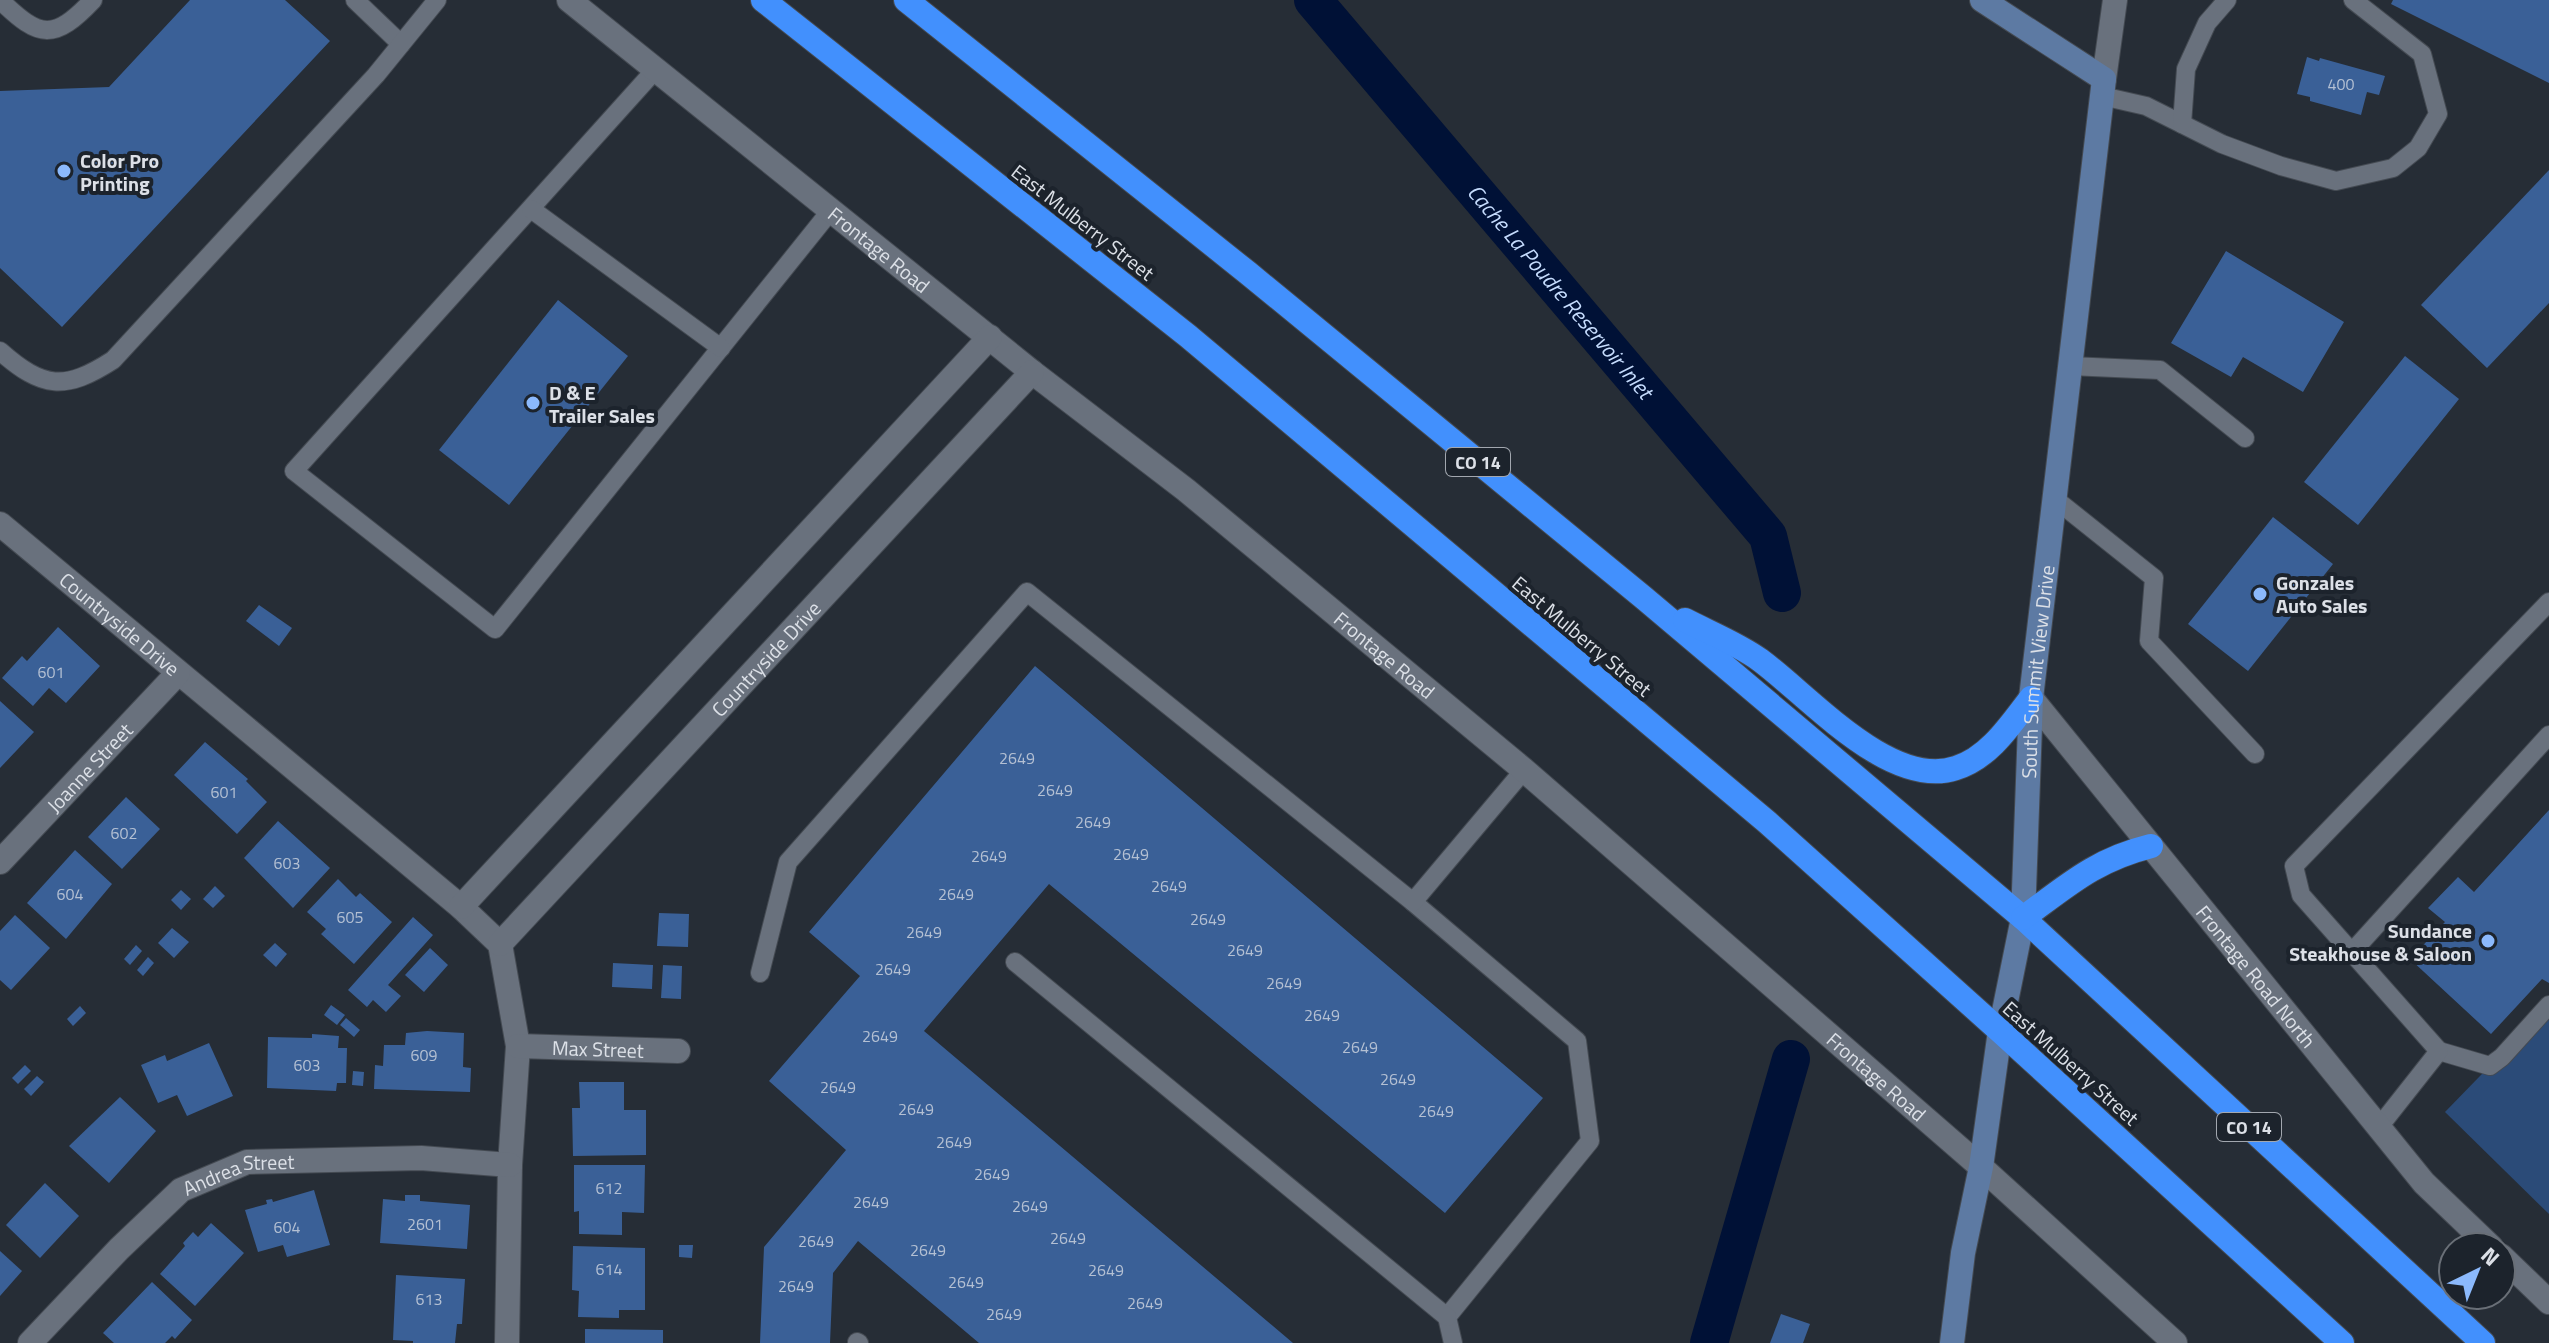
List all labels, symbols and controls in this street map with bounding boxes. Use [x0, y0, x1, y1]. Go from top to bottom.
house number: 400 [2328, 72, 2354, 96]
place label: Color Pro Printing [80, 145, 159, 199]
street label: East Mulberry Street [1005, 156, 1161, 288]
marker: Color Pro Printing [55, 162, 73, 180]
water label: Cache La Poudre Reservoir Inlet [1459, 176, 1663, 408]
street label: Frontage Road [822, 199, 937, 300]
place label: D & E Trailer Sales [549, 377, 655, 431]
marker: D & E Trailer Sales [524, 394, 542, 412]
road number: CO 14 [1446, 448, 1510, 476]
street label: South Summit View Drive [2013, 563, 2062, 779]
street label: Countryside Drive [53, 564, 187, 683]
place label: Gonzales Auto Sales [2276, 567, 2368, 621]
street label: East Mulberry Street [1505, 568, 1659, 704]
marker: Gonzales Auto Sales [2251, 585, 2269, 603]
street label: Countryside Drive [704, 593, 828, 723]
street label: Frontage Road [1327, 603, 1442, 706]
house number: 601 [38, 660, 64, 684]
street label: Joanne Street [39, 715, 139, 819]
house number: 2649 [999, 746, 1035, 770]
house number: 2649 [1037, 778, 1073, 802]
house number: 601 [211, 780, 237, 804]
house number: 2649 [1075, 810, 1111, 834]
house number: 602 [111, 821, 137, 845]
house number: 2649 [1113, 842, 1149, 866]
house number: 2649 [971, 844, 1007, 868]
house number: 603 [274, 851, 300, 875]
house number: 2649 [1151, 874, 1187, 898]
house number: 604 [57, 882, 83, 906]
house number: 2649 [938, 882, 974, 906]
street label: Frontage Road North [2189, 898, 2324, 1054]
house number: 605 [337, 905, 363, 929]
house number: 2649 [1190, 907, 1226, 931]
place label: Sundance Steakhouse & Saloon [2289, 915, 2472, 969]
house number: 2649 [906, 920, 942, 944]
marker: Sundance Steakhouse & Saloon [2479, 932, 2497, 950]
house number: 2649 [1227, 938, 1263, 962]
house number: 2649 [875, 957, 911, 981]
house number: 2649 [1266, 971, 1302, 995]
street label: East Mulberry Street [1996, 993, 2146, 1133]
house number: 2649 [1304, 1003, 1340, 1027]
house number: 2649 [862, 1024, 898, 1048]
street label: Frontage Road [1820, 1024, 1933, 1128]
street label: Max Street [552, 1032, 644, 1065]
house number: 2649 [1342, 1035, 1378, 1059]
house number: 609 [411, 1043, 437, 1067]
house number: 603 [294, 1053, 320, 1077]
house number: 2649 [1380, 1067, 1416, 1091]
house number: 2649 [820, 1075, 856, 1099]
house number: 2649 [898, 1097, 934, 1121]
house number: 2649 [1418, 1099, 1454, 1123]
road number: CO 14 [2217, 1113, 2281, 1141]
house number: 2649 [936, 1130, 972, 1154]
street label: Andrea Street [178, 1145, 295, 1203]
house number: 2649 [974, 1162, 1010, 1186]
house number: 612 [596, 1176, 622, 1200]
house number: 2649 [853, 1190, 889, 1214]
house number: 2649 [1012, 1194, 1048, 1218]
house number: 2601 [407, 1212, 443, 1236]
house number: 604 [274, 1215, 300, 1239]
house number: 2649 [1050, 1226, 1086, 1250]
house number: 2649 [798, 1229, 834, 1253]
north arrow [2437, 1231, 2517, 1311]
house number: 2649 [910, 1238, 946, 1262]
text: N [2473, 1239, 2508, 1274]
house number: 614 [596, 1257, 622, 1281]
house number: 2649 [1088, 1258, 1124, 1282]
house number: 2649 [948, 1270, 984, 1294]
house number: 2649 [778, 1274, 814, 1298]
house number: 613 [416, 1287, 442, 1311]
house number: 2649 [1127, 1291, 1163, 1315]
house number: 2649 [986, 1302, 1022, 1326]

